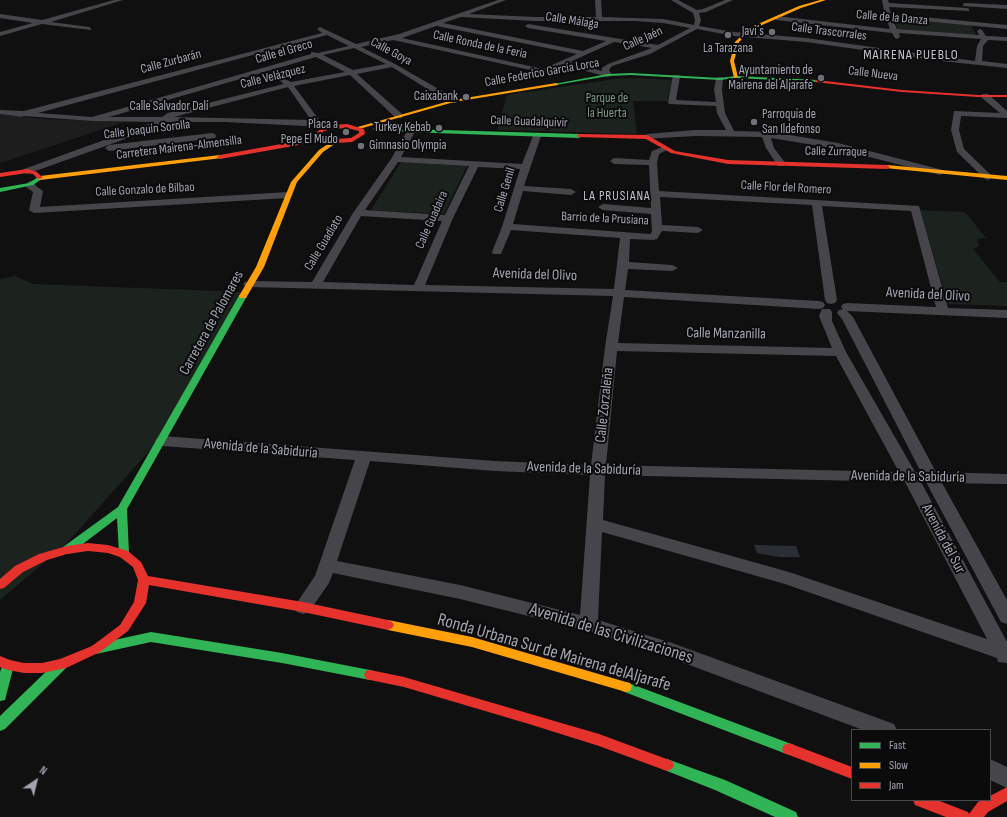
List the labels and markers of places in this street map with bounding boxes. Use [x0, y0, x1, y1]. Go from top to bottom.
place label: Javi´s [742, 24, 764, 40]
marker: Javi´s [767, 27, 777, 37]
marker: La Tarazana [723, 30, 733, 40]
place label: La Tarazana [703, 41, 753, 57]
place label: Ayuntamiento de Mairena del Aljarafe [728, 63, 813, 94]
marker: Ayuntamiento de Mairena del Aljarafe [816, 73, 826, 83]
place label: Caixabank [414, 89, 458, 105]
marker: Caixabank [461, 92, 471, 102]
place label: Parroquia de San Ildefonso [762, 107, 820, 138]
place label: Placa a Pepe El Mudo [281, 117, 338, 148]
marker: Parroquia de San Ildefonso [749, 117, 759, 127]
place label: Turkey Kebab [374, 120, 431, 136]
marker: Turkey Kebab [434, 123, 444, 133]
marker: Placa a Pepe El Mudo [341, 127, 351, 137]
place label: Gimnasio Olympia [369, 138, 446, 154]
marker: Gimnasio Olympia [356, 141, 366, 151]

